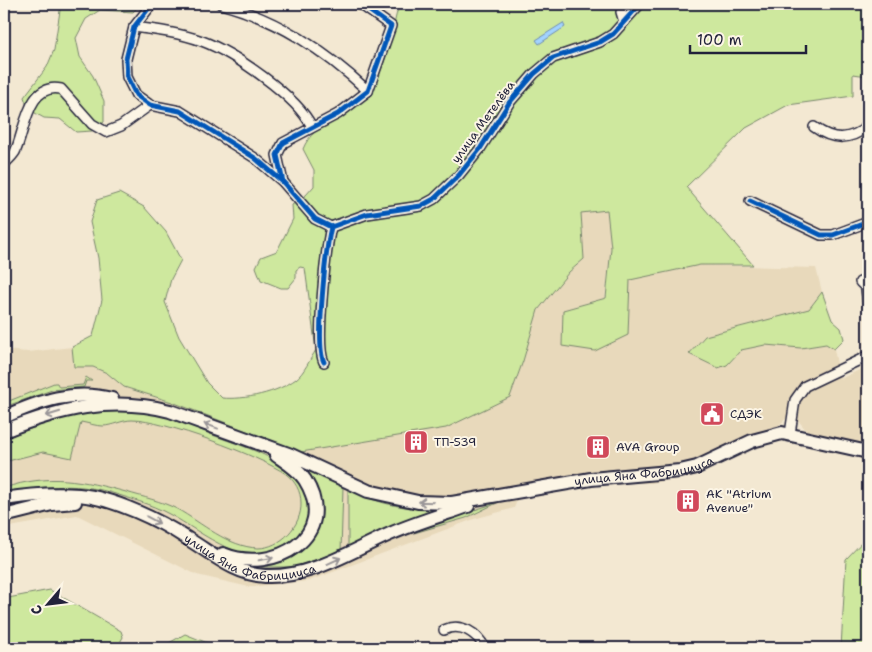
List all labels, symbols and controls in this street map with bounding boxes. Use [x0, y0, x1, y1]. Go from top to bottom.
scale bar [690, 22, 806, 54]
text: 100 m [697, 30, 742, 50]
street label: улица Метелёва [448, 77, 519, 166]
public building icon: СДЭК [699, 401, 725, 427]
place label: СДЭК [730, 406, 762, 422]
one-way arrow [46, 409, 62, 419]
one-way arrow [204, 421, 220, 430]
building icon: ТП-539 [403, 429, 429, 455]
place label: ТП-539 [434, 434, 477, 450]
building icon: AVA Group [585, 434, 611, 460]
place label: AVA Group [616, 439, 680, 455]
street label: улица Яна Фабрициуса [573, 452, 717, 490]
place label: АК "Atrium Avenue" [706, 486, 771, 516]
building icon: АК "Atrium Avenue" [675, 488, 701, 514]
one-way arrow [418, 497, 434, 507]
one-way arrow [145, 516, 160, 525]
street label: улица Яна Фабрициуса [181, 530, 318, 584]
one-way arrow [258, 554, 274, 564]
one-way arrow [326, 556, 341, 565]
north arrow [22, 580, 72, 630]
text: С [27, 602, 46, 618]

